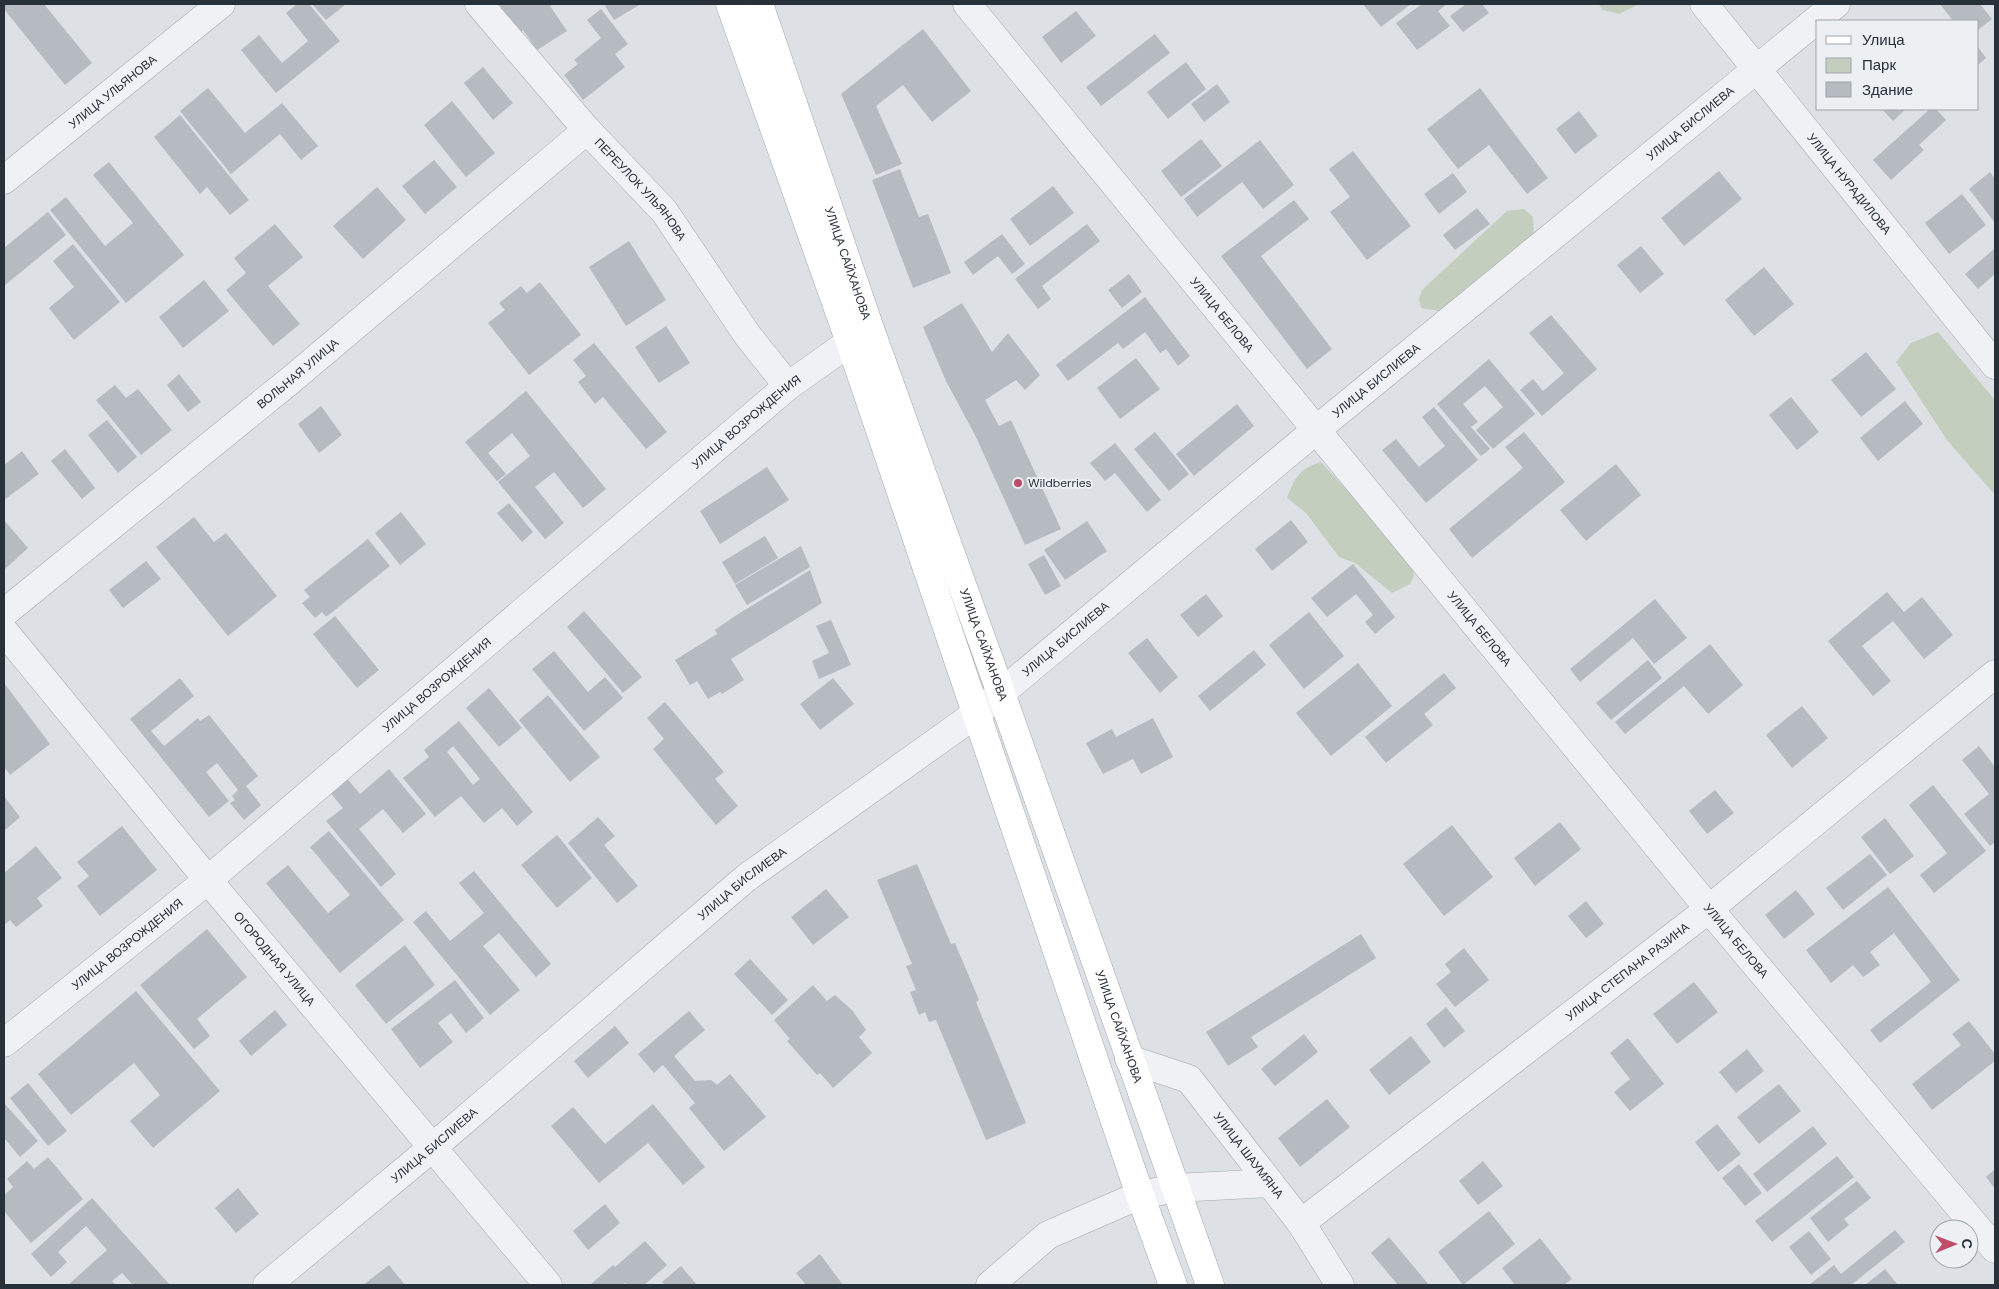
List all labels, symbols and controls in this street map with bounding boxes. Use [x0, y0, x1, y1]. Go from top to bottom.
legend [1816, 20, 1979, 110]
text: Улица [1862, 30, 1905, 50]
street label: УЛИЦА УЛЬЯНОВА [66, 51, 160, 132]
text: Парк [1862, 55, 1896, 75]
text: Здание [1862, 80, 1913, 100]
street label: УЛИЦА БИСЛИЕВА [1643, 83, 1737, 164]
street label: УЛИЦА НУРАДИЛОВА [1803, 130, 1895, 238]
street label: ПЕРЕУЛОК УЛЬЯНОВА [591, 135, 690, 244]
street label: УЛИЦА САЙХАНОВА [821, 205, 874, 322]
street label: УЛИЦА БЕЛОВА [1186, 274, 1257, 356]
street label: ВОЛЬНАЯ УЛИЦА [254, 335, 342, 412]
street label: УЛИЦА БИСЛИЕВА [1329, 340, 1423, 421]
street label: УЛИЦА ВОЗРОЖДЕНИЯ [688, 371, 804, 473]
place label: Wildberries [1028, 475, 1092, 491]
marker: Wildberries [1012, 477, 1024, 489]
street label: УЛИЦА САЙХАНОВА [956, 586, 1011, 703]
street label: УЛИЦА БЕЛОВА [1444, 588, 1515, 670]
street label: УЛИЦА БИСЛИЕВА [1019, 598, 1113, 680]
street label: УЛИЦА ВОЗРОЖДЕНИЯ [379, 634, 495, 736]
street label: УЛИЦА БИСЛИЕВА [695, 844, 790, 924]
street label: УЛИЦА ВОЗРОЖДЕНИЯ [69, 895, 186, 994]
street label: УЛИЦА БЕЛОВА [1700, 900, 1772, 981]
street label: ОГОРОДНАЯ УЛИЦА [230, 908, 319, 1010]
street label: УЛИЦА СТЕПАНА РАЗИНА [1563, 919, 1692, 1024]
street label: УЛИЦА САЙХАНОВА [1091, 968, 1146, 1085]
street label: УЛИЦА БИСЛИЕВА [388, 1104, 481, 1187]
street label: УЛИЦА ШАУМЯНА [1210, 1109, 1287, 1202]
north arrow [1929, 1219, 1979, 1269]
text: С [1958, 1239, 1976, 1249]

